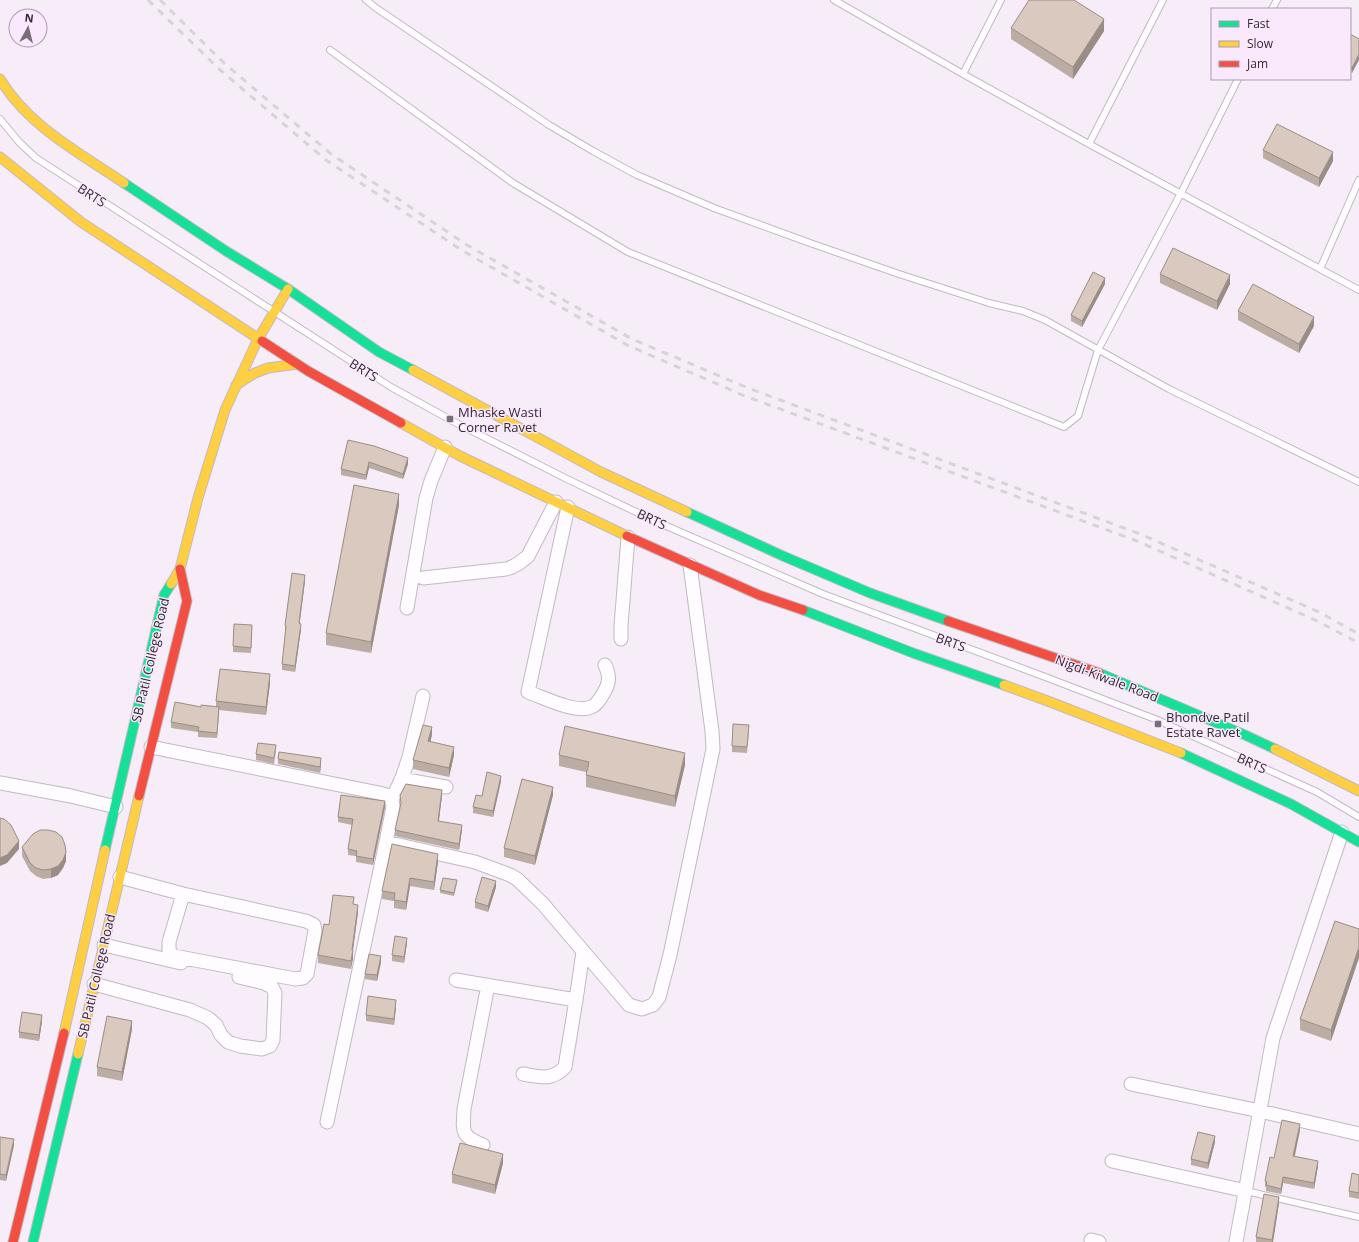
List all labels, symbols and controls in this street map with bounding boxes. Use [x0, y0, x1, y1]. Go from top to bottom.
north arrow [8, 8, 48, 48]
legend [1211, 8, 1351, 80]
text: N [24, 10, 35, 26]
text: Fast [1247, 15, 1270, 32]
text: Slow [1247, 35, 1274, 52]
text: Jam [1246, 55, 1268, 72]
street label: BRTS [74, 179, 110, 211]
street label: BRTS [346, 354, 382, 386]
place label: Mhaske Wasti Corner Ravet [458, 403, 542, 436]
marker: Mhaske Wasti Corner Ravet [445, 414, 455, 424]
street label: BRTS [634, 504, 670, 534]
street label: SB Patil College Road [127, 596, 173, 724]
street label: BRTS [933, 628, 969, 656]
street label: Nigdi-Kiwale Road [1053, 650, 1161, 706]
place label: Bhondve Patil Estate Ravet [1166, 708, 1250, 741]
marker: Bhondve Patil Estate Ravet [1153, 719, 1163, 729]
street label: BRTS [1234, 749, 1270, 777]
street label: SB Patil College Road [73, 912, 119, 1040]

